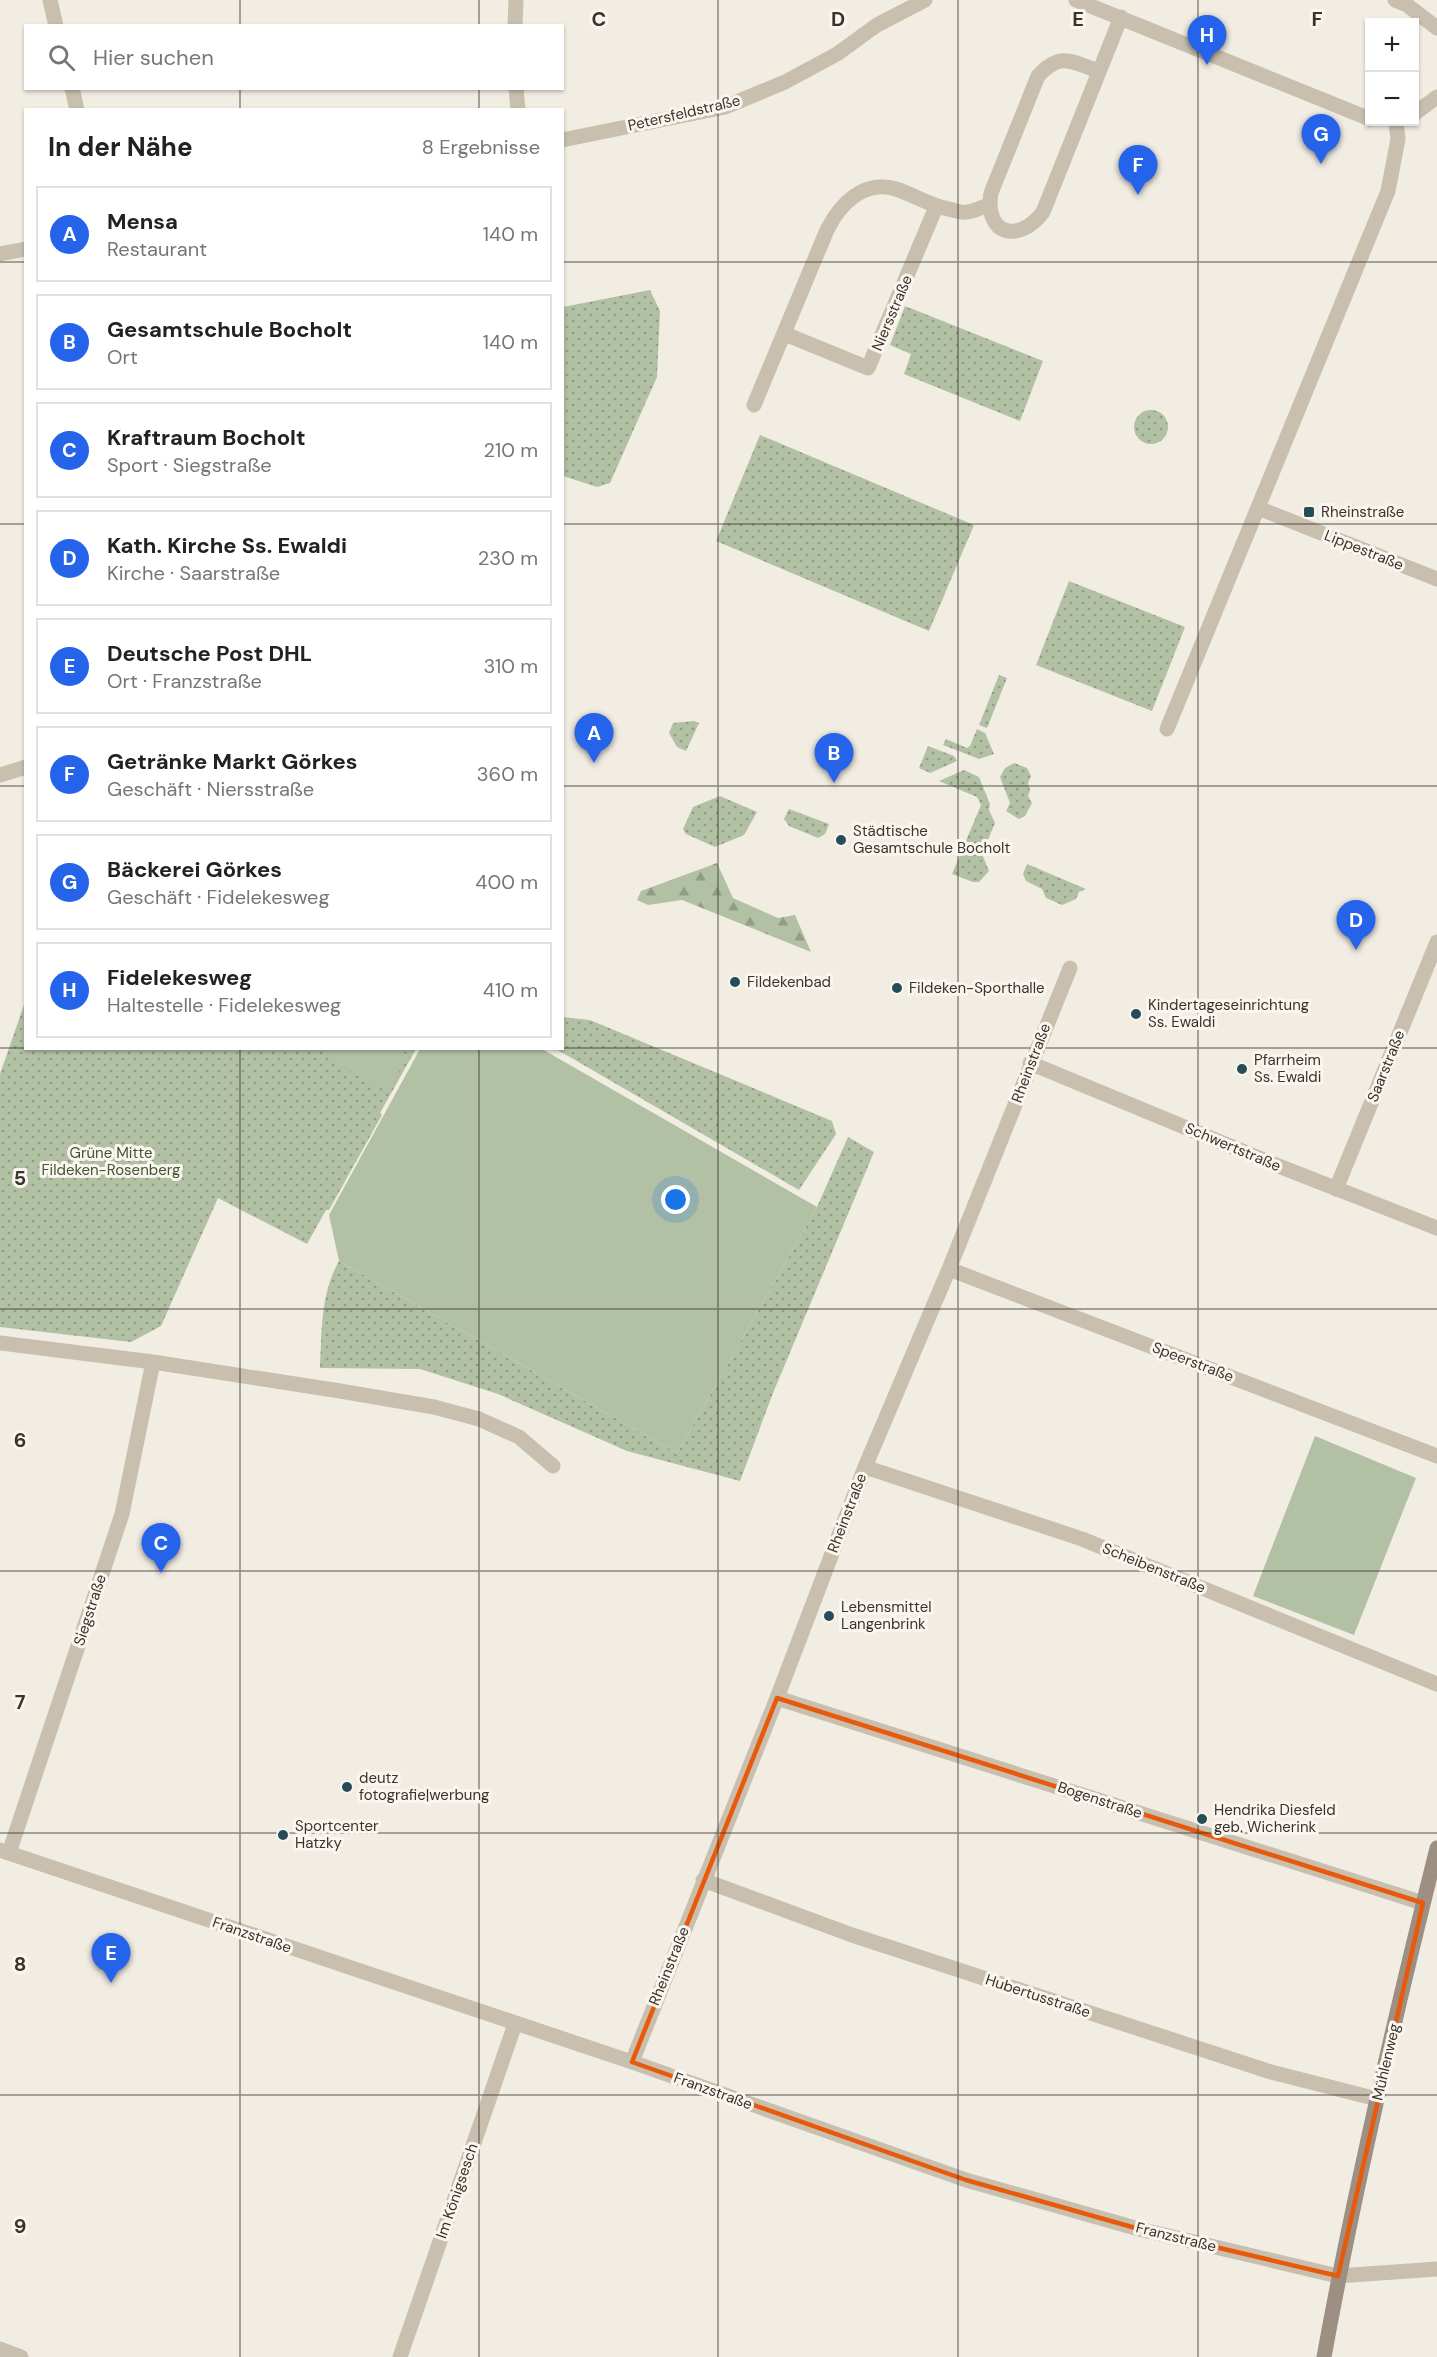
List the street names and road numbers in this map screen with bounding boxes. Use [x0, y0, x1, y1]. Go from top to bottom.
street label: Petersfeldstraße [626, 90, 742, 136]
street label: Niersstraße [867, 272, 917, 354]
street label: Lippestraße [1321, 525, 1407, 575]
street label: Rheinstraße [1007, 1021, 1055, 1105]
street label: Saarstraße [1363, 1027, 1409, 1105]
street label: Schwertstraße [1182, 1118, 1284, 1176]
street label: Speerstraße [1149, 1337, 1237, 1387]
street label: Rheinstraße [823, 1471, 871, 1555]
street label: Scheibenstraße [1099, 1538, 1209, 1598]
street label: Siegstraße [69, 1572, 111, 1648]
street label: Bogenstraße [1055, 1777, 1145, 1823]
street label: Franzstraße [210, 1912, 294, 1958]
street label: Rheinstraße [644, 1924, 694, 2008]
street label: Hubertusstraße [983, 1970, 1093, 2022]
street label: Mühlenweg [1367, 2022, 1405, 2102]
street label: Franzstraße [671, 2068, 755, 2114]
street label: Im Königsesch [431, 2141, 483, 2241]
street label: Franzstraße [1134, 2217, 1218, 2257]

